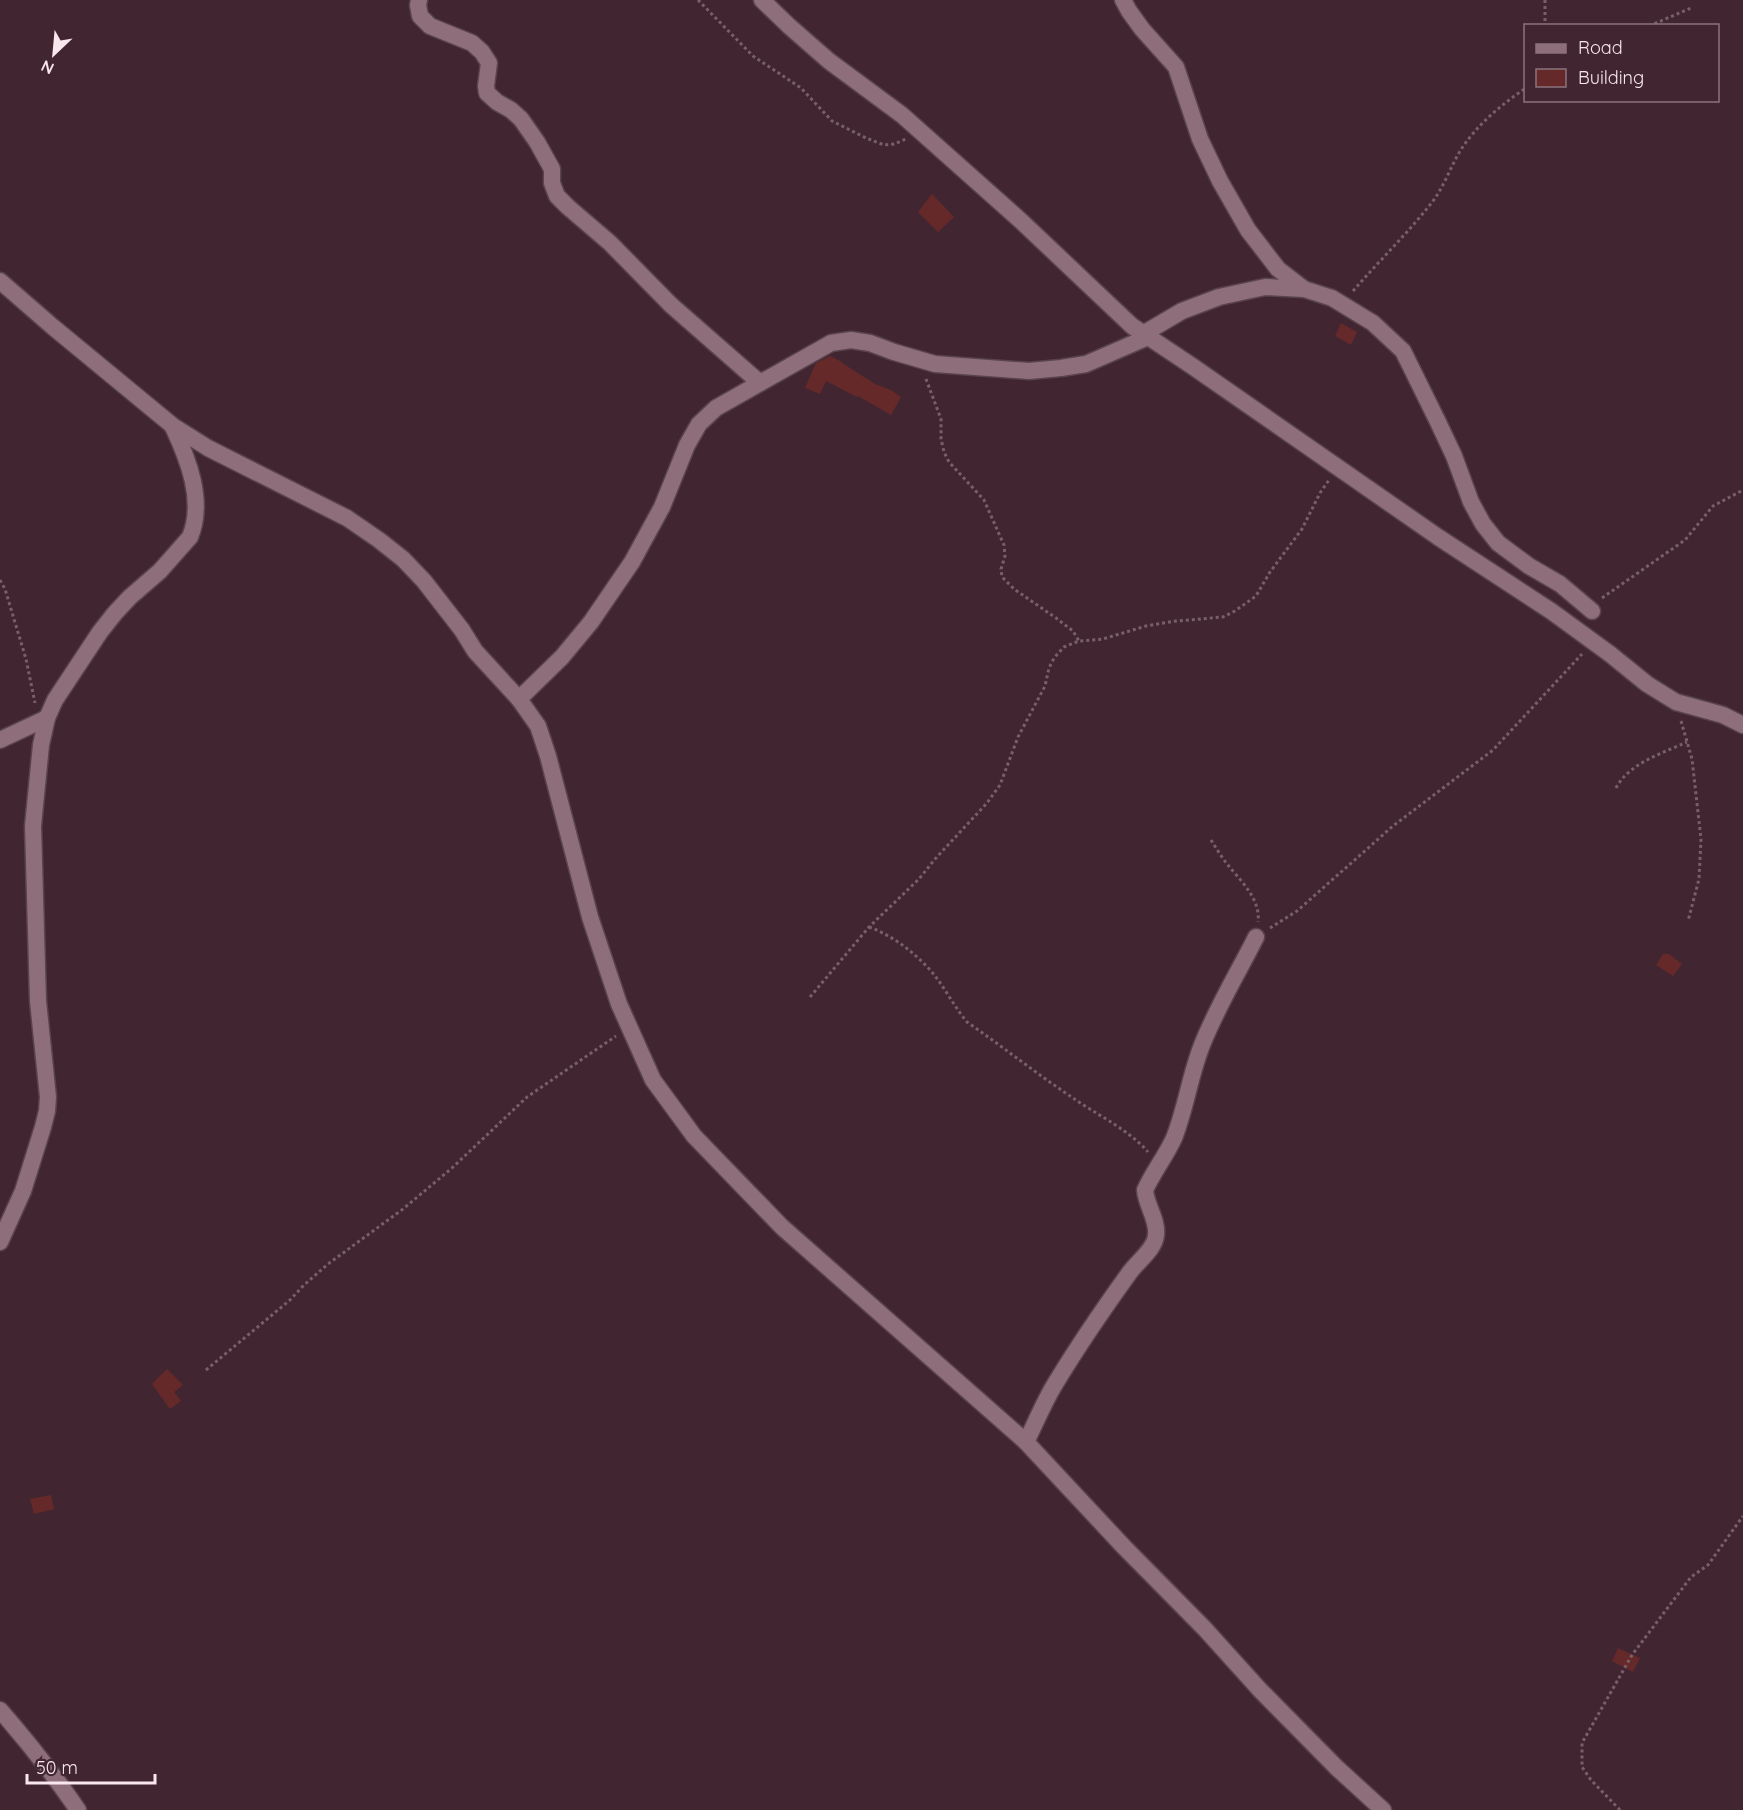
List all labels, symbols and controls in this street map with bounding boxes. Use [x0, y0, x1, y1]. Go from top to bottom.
north arrow [24, 24, 84, 84]
legend [1524, 24, 1719, 102]
text: Road [1578, 36, 1623, 59]
text: N [38, 56, 57, 79]
text: Building [1578, 66, 1644, 89]
scale bar [27, 1747, 154, 1785]
text: 50 m [36, 1756, 78, 1779]

